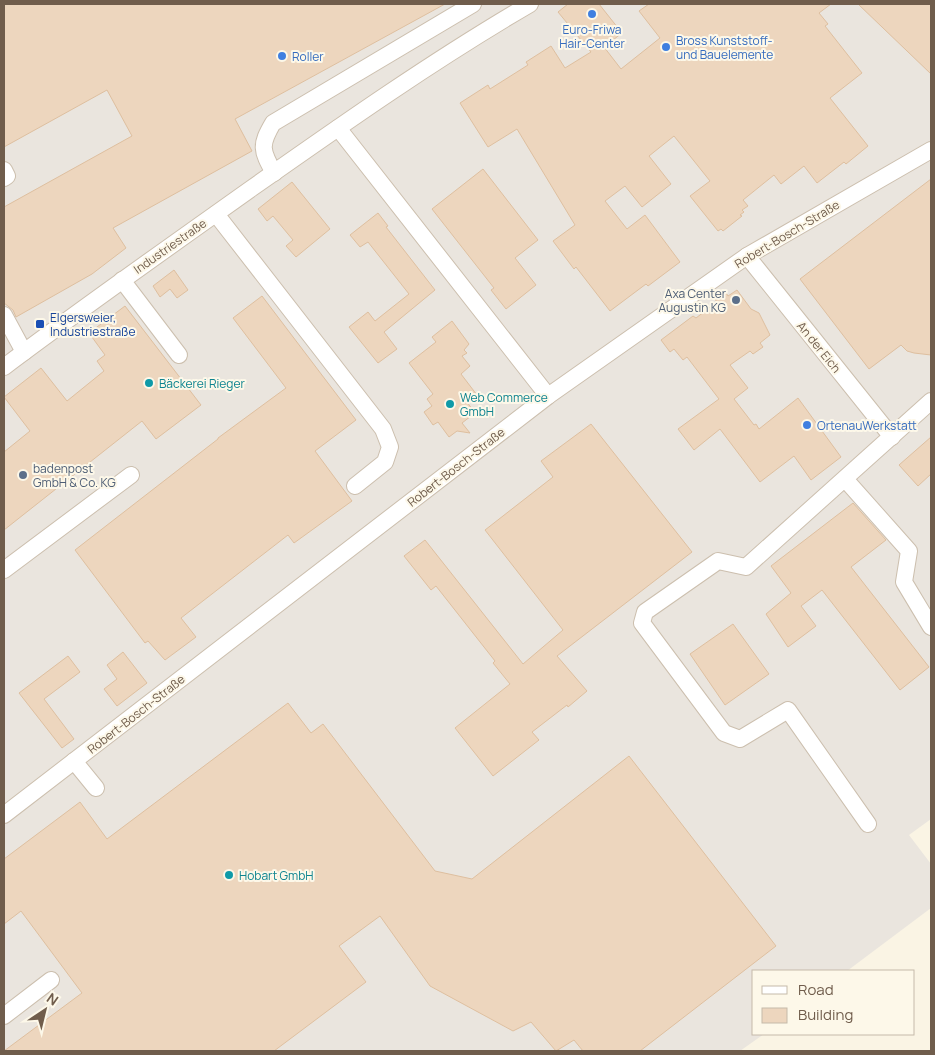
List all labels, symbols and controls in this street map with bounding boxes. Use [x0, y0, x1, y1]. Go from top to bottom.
marker: Euro-Friwa Hair-Center [586, 8, 598, 20]
place label: Euro-Friwa Hair-Center [559, 21, 625, 52]
place label: Bross Kunststoff- und Bauelemente [676, 32, 773, 63]
marker: Bross Kunststoff- und Bauelemente [660, 41, 672, 53]
place label: Roller [292, 48, 324, 65]
marker: Roller [276, 50, 288, 62]
street label: Robert-Bosch-Straße [731, 196, 843, 272]
street label: Industriestraße [130, 215, 210, 277]
place label: Axa Center Augustin KG [658, 285, 727, 316]
marker: Axa Center Augustin KG [730, 294, 742, 306]
place label: Elgersweier, Industriestraße [50, 309, 135, 340]
marker: Elgersweier, Industriestraße [34, 318, 46, 330]
street label: An der Eich [793, 318, 845, 376]
place label: Bäckerei Rieger [159, 375, 245, 392]
marker: Bäckerei Rieger [143, 377, 155, 389]
place label: Web Commerce GmbH [460, 389, 548, 420]
marker: Web Commerce GmbH [444, 398, 456, 410]
place label: OrtenauWerkstatt [817, 417, 917, 434]
marker: OrtenauWerkstatt [801, 419, 813, 431]
street label: Robert-Bosch-Straße [404, 423, 508, 511]
place label: badenpost GmbH & Co. KG [33, 460, 116, 491]
marker: badenpost GmbH & Co. KG [17, 469, 29, 481]
street label: Robert-Bosch-Straße [84, 670, 188, 758]
place label: Hobart GmbH [239, 867, 314, 884]
marker: Hobart GmbH [223, 869, 235, 881]
legend [752, 970, 915, 1035]
text: Road [798, 979, 834, 1000]
north arrow [20, 985, 70, 1035]
text: N [43, 988, 62, 1010]
text: Building [798, 1004, 853, 1025]

